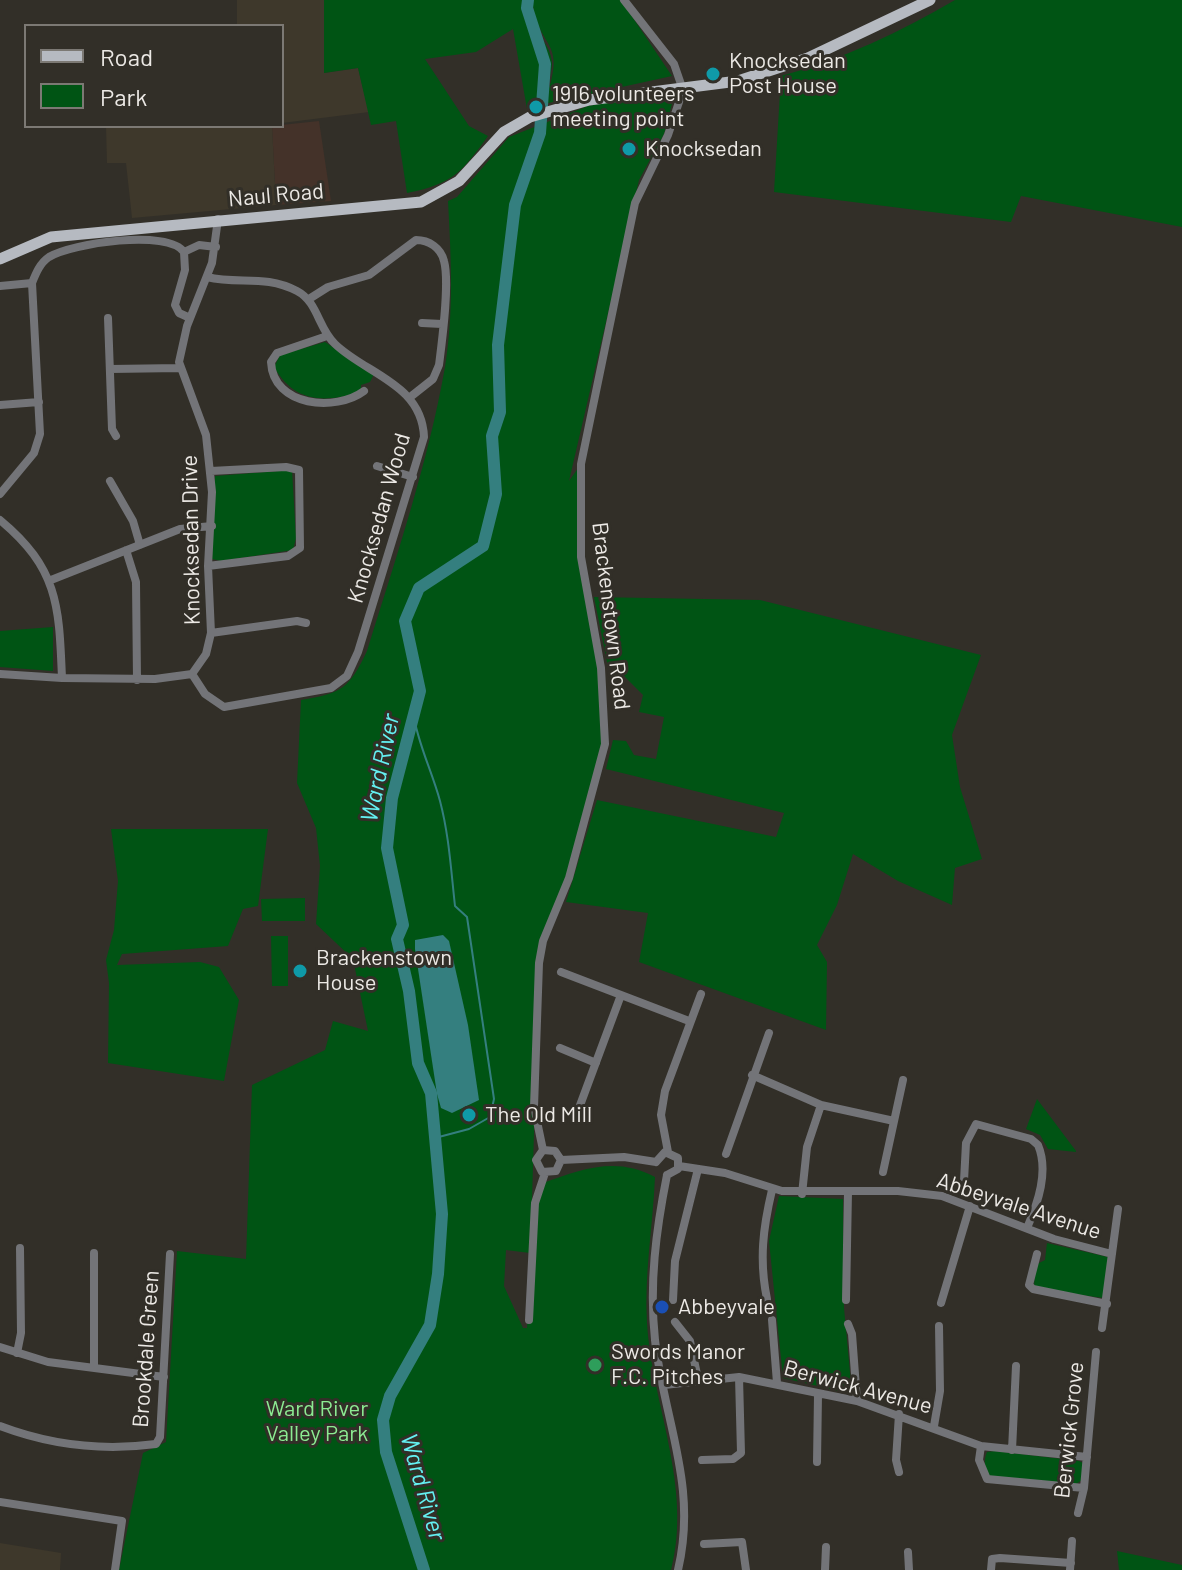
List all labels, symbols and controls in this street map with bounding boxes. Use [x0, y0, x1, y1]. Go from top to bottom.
legend [24, 24, 284, 128]
text: Road [100, 42, 153, 71]
place label: Knocksedan Post House [729, 48, 846, 100]
marker: Knocksedan Post House [704, 65, 722, 83]
place label: 1916 volunteers meeting point [552, 81, 695, 132]
text: Park [100, 82, 147, 111]
marker: 1916 volunteers meeting point [527, 98, 545, 116]
place label: Knocksedan [645, 136, 762, 162]
marker: Knocksedan [620, 140, 638, 158]
street label: Naul Road [227, 178, 325, 212]
street label: Knocksedan Wood [342, 430, 416, 606]
street label: Knocksedan Drive [176, 455, 206, 625]
street label: Brackenstown Road [586, 521, 636, 711]
water label: Ward River [355, 711, 405, 825]
place label: Brackenstown House [316, 945, 452, 996]
marker: Brackenstown House [291, 962, 309, 980]
place label: The Old Mill [485, 1102, 592, 1128]
marker: The Old Mill [460, 1106, 478, 1124]
street label: Abbeyvale Avenue [933, 1167, 1105, 1245]
street label: Brookdale Green [127, 1270, 165, 1428]
place label: Abbeyvale [678, 1294, 775, 1320]
marker: Abbeyvale [653, 1298, 671, 1316]
place label: Swords Manor F.C. Pitches [611, 1339, 745, 1390]
street label: Berwick Avenue [781, 1355, 935, 1419]
marker: Swords Manor F.C. Pitches [586, 1356, 604, 1374]
street label: Berwick Grove [1049, 1360, 1089, 1500]
park label: Ward River Valley Park [266, 1396, 368, 1448]
water label: Ward River [394, 1430, 452, 1544]

